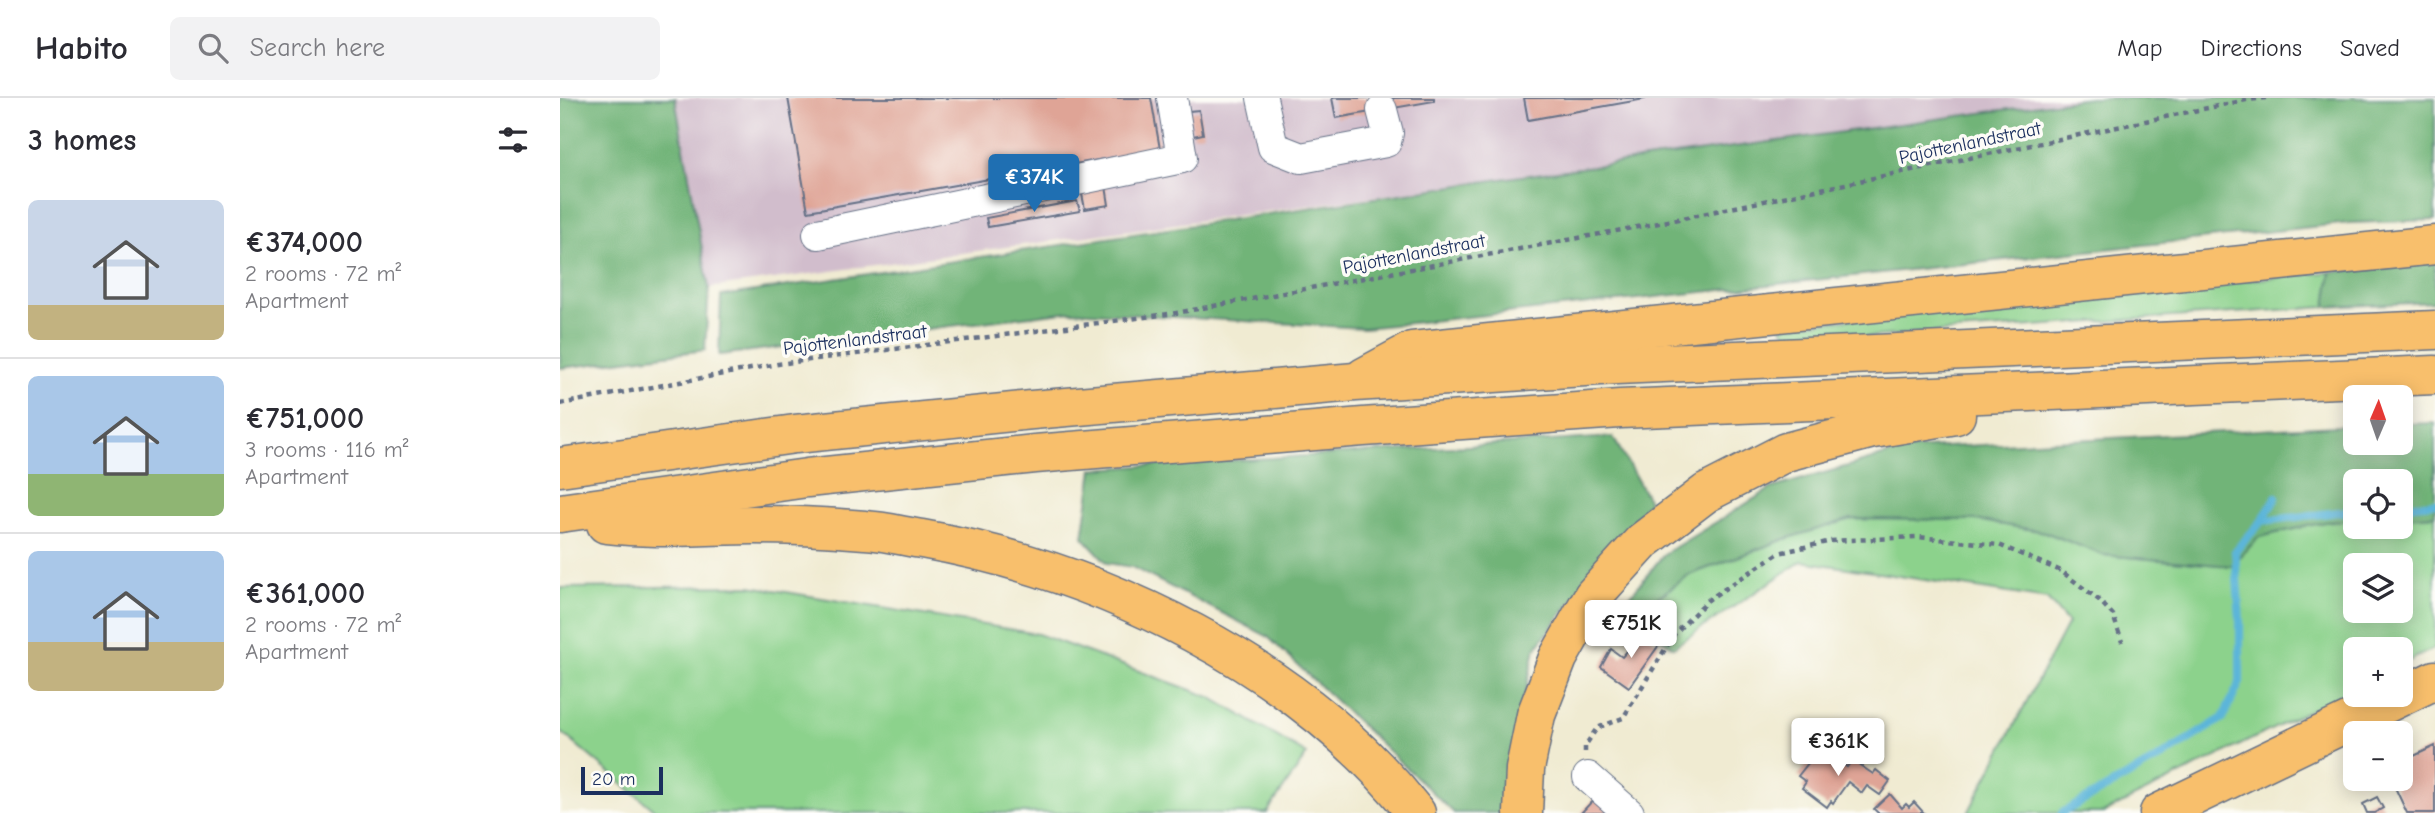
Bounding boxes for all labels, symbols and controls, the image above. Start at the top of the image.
search box [170,17,660,80]
text: Habito [35,29,128,67]
icon: search [194,29,232,67]
text: Search here [250,33,385,63]
text: Map [2117,34,2163,62]
text: Directions [2201,34,2302,62]
text: Saved [2340,34,2400,62]
street label: Pajottenlandstraat [1897,117,2043,169]
icon: filters [494,121,532,159]
text: 3 homes [28,123,136,158]
pin: €374K [985,155,1083,214]
text: €374K [1004,163,1064,190]
text: €374,000 [245,225,363,260]
icon: home [84,228,168,312]
street label: Pajottenlandstraat [1341,229,1488,279]
text: 2 rooms · 72 m² [245,260,401,287]
text: Apartment [245,287,348,314]
street label: Pajottenlandstraat [782,320,929,360]
north arrow [2343,385,2413,455]
map controls [2343,385,2413,791]
text: €751,000 [245,401,364,436]
icon: home [84,404,168,488]
text: 3 rooms · 116 m² [245,436,409,463]
text: Apartment [245,463,348,490]
button: locate [2343,469,2413,539]
button: layers [2343,553,2413,623]
text: €361,000 [245,576,365,611]
icon: home [84,579,168,663]
pin: €751K [1582,601,1680,660]
text: €751K [1601,609,1661,636]
text: 2 rooms · 72 m² [245,611,401,638]
button: + [2343,637,2413,707]
text: Apartment [245,638,348,665]
pin: €361K [1789,718,1887,778]
button: − [2343,721,2413,791]
text: €361K [1807,727,1869,754]
scale bar [581,764,663,796]
text: 20 m [592,768,636,790]

